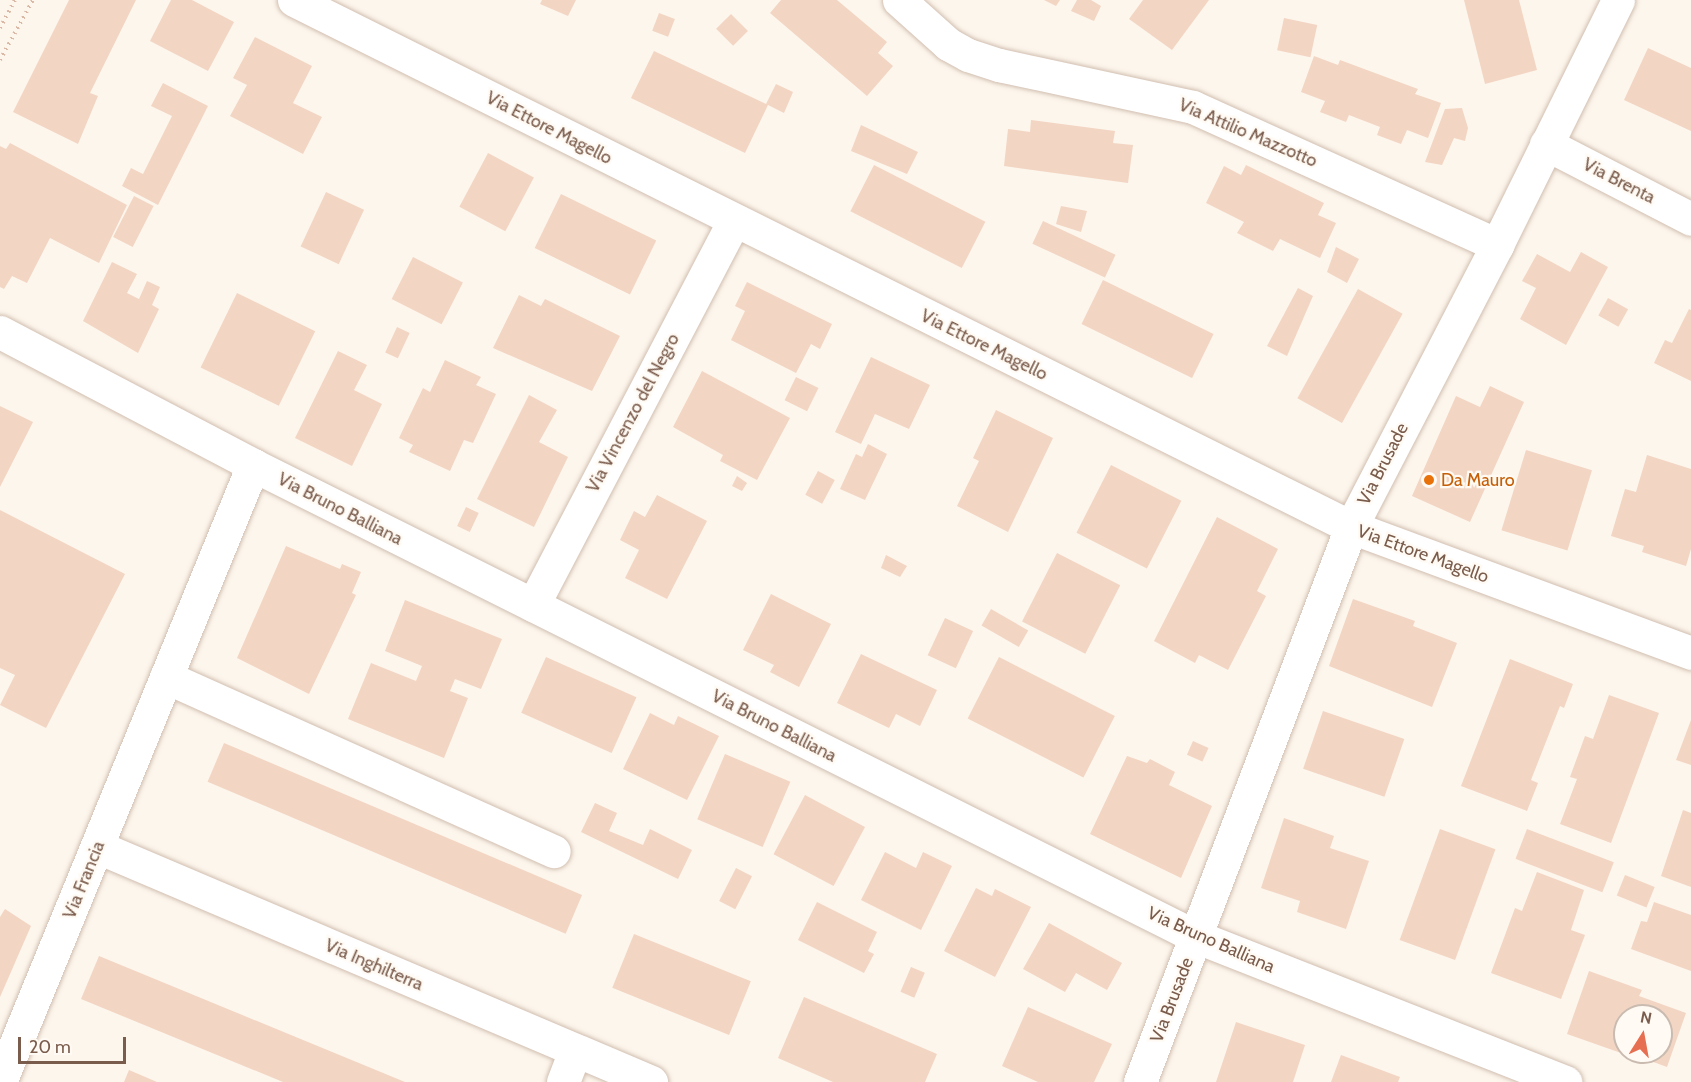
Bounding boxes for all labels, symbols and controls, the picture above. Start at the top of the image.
street label: Via Ettore Magello [482,87,616,169]
street label: Via Attilio Mazzotto [1175,94,1321,172]
street label: Via Brenta [1579,154,1659,208]
street label: Via Ettore Magello [917,305,1051,385]
street label: Via Vincenzo del Negro [582,330,684,496]
street label: Via Brusade [1353,419,1413,509]
street label: Via Bruno Balliana [274,468,406,550]
place label: Da Mauro [1441,469,1515,491]
marker: Da Mauro [1422,473,1436,487]
street label: Via Ettore Magello [1354,520,1492,588]
street label: Via Bruno Balliana [708,685,840,767]
street label: Via Francia [59,838,109,922]
street label: Via Bruno Balliana [1144,902,1278,978]
street label: Via Inghilterra [322,935,426,995]
street label: Via Brusade [1146,954,1198,1046]
north arrow [1613,1004,1673,1064]
text: N [1639,1007,1654,1028]
scale bar [21,1025,129,1063]
text: 20 m [29,1036,71,1058]

